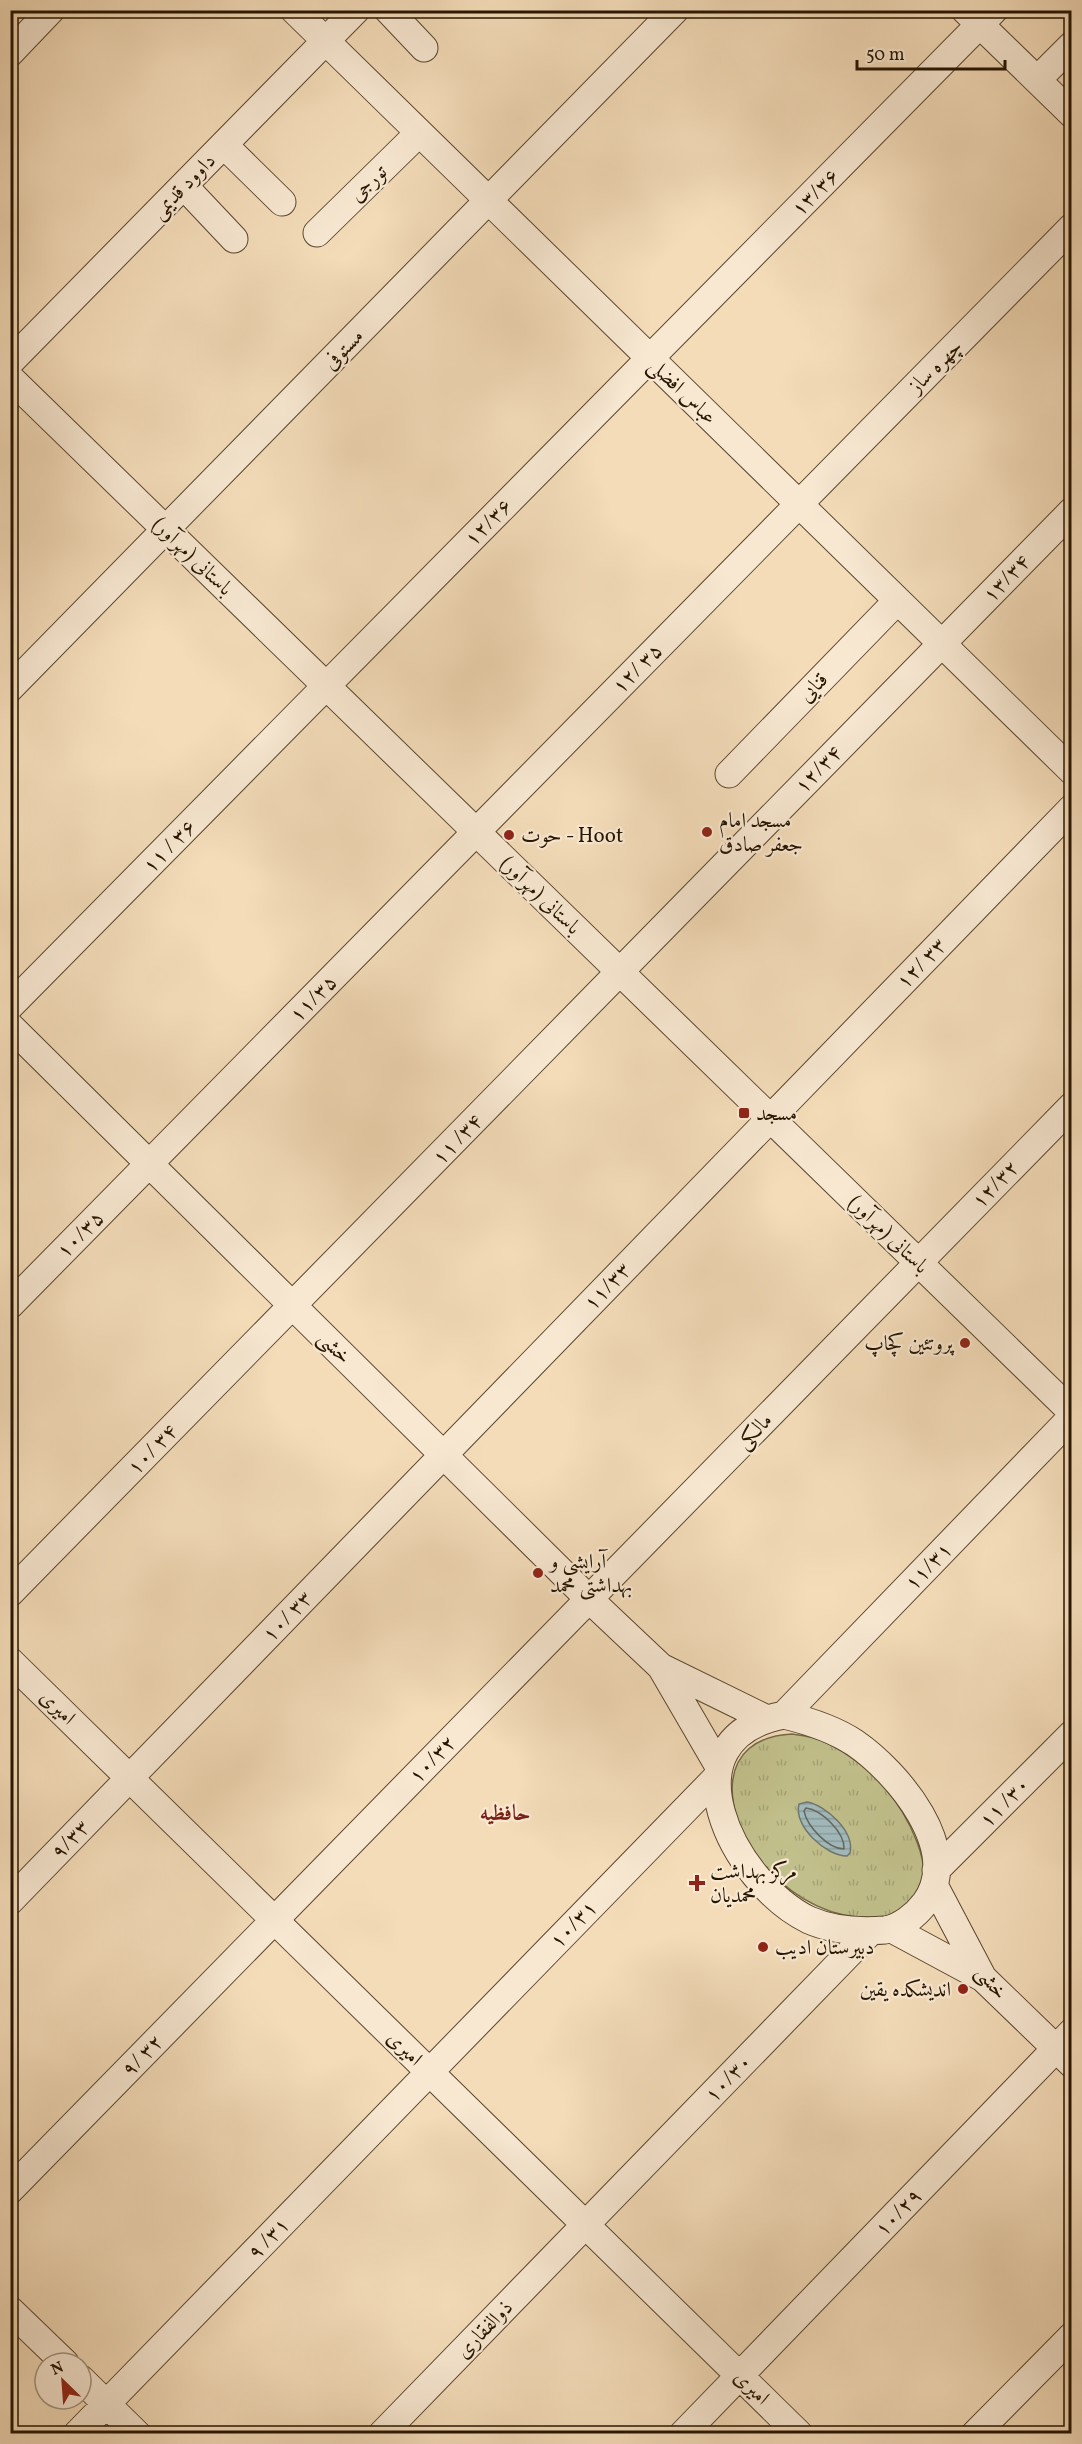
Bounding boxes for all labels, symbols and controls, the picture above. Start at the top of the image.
scale bar [857,33,1006,71]
text: 50 m [866,43,905,68]
street label: داوود قدیمی [145,147,223,227]
street label: تورجی [344,158,395,209]
street label: ۱۳/۳۶ [786,163,846,223]
street label: مستوفی [317,323,371,377]
street label: چهره ساز [901,333,970,402]
street label: عباس افضلی [641,352,723,432]
street label: ۱۲/۳۶ [459,493,519,553]
street label: باستانی (مهرآور) [145,511,239,603]
street label: ۱۳/۳۴ [977,549,1037,610]
street label: ۱۲/ ۳۵ [606,637,670,701]
street label: قنایی [793,667,835,709]
street label: ۱۲/۳۴ [789,740,849,801]
place label: مسجد امام جعفر صادق [719,807,803,860]
street label: ۱۱ / ۳۶ [137,814,203,880]
place label: حوت - Hoot [521,822,623,851]
marker: مسجد امام جعفر صادق [700,825,714,839]
marker: حوت - Hoot [502,828,516,842]
street label: باستانی (مهرآور) [493,850,587,942]
street label: ۱۲/ ۳۳ [890,932,954,996]
street label: ۱۱/۳۵ [284,969,344,1029]
place label: مسجد [756,1100,797,1129]
marker: مسجد [737,1106,751,1120]
street label: ۱۱ /۳۴ [426,1108,490,1172]
street label: ۱۲/۳۲ [966,1155,1026,1216]
street label: باستانی (مهرآور) [841,1189,935,1281]
street label: ۱۰/۳۵ [51,1205,111,1265]
street label: ۱۱/۳۳ [578,1257,638,1318]
street label: خشی [311,1325,357,1371]
place label: پروتئین کچاپ [864,1330,955,1359]
marker: پروتئین کچاپ [958,1336,972,1350]
street label: مالکی [731,1407,780,1457]
street label: ۱۰/ ۳۴ [121,1418,185,1482]
street label: ۱۱/۳۱ [899,1537,959,1598]
place label: آرایشی و بهداشتی محمد [548,1548,632,1601]
marker: آرایشی و بهداشتی محمد [531,1566,545,1580]
street label: ۱۰/ ۳۳ [256,1585,320,1649]
street label: امیری [32,1684,82,1733]
street label: ۱۰/۳۲ [403,1730,463,1791]
street label: ۱۱ /۳۰ [973,1771,1037,1835]
district label: حافظیه [480,1799,530,1830]
street label: ۹/۳۳ [45,1814,97,1866]
place label: مرکز بهداشت محمدیان [710,1858,797,1911]
marker: مرکز بهداشت محمدیان [688,1874,706,1892]
street label: ۱۰/۳۱ [544,1895,604,1956]
place label: دبیرستان ادیب [775,1934,874,1963]
marker: دبیرستان ادیب [756,1940,770,1954]
street label: خشی [968,1959,1014,2006]
place label: اندیشکده یقین [860,1976,951,2005]
marker: اندیشکده یقین [956,1982,970,1996]
street label: امیری [379,2025,429,2074]
street label: ۹/ ۳۲ [116,2028,170,2084]
street label: ۱۰/۳۰ [699,2049,759,2110]
street label: ۱۰/۲۹ [869,2183,929,2244]
street label: ۹ /۳۱ [242,2211,296,2267]
street label: ذوالفقاری [450,2294,520,2366]
north arrow [33,2351,93,2411]
text: N [48,2357,68,2382]
street label: امیری [726,2364,776,2413]

